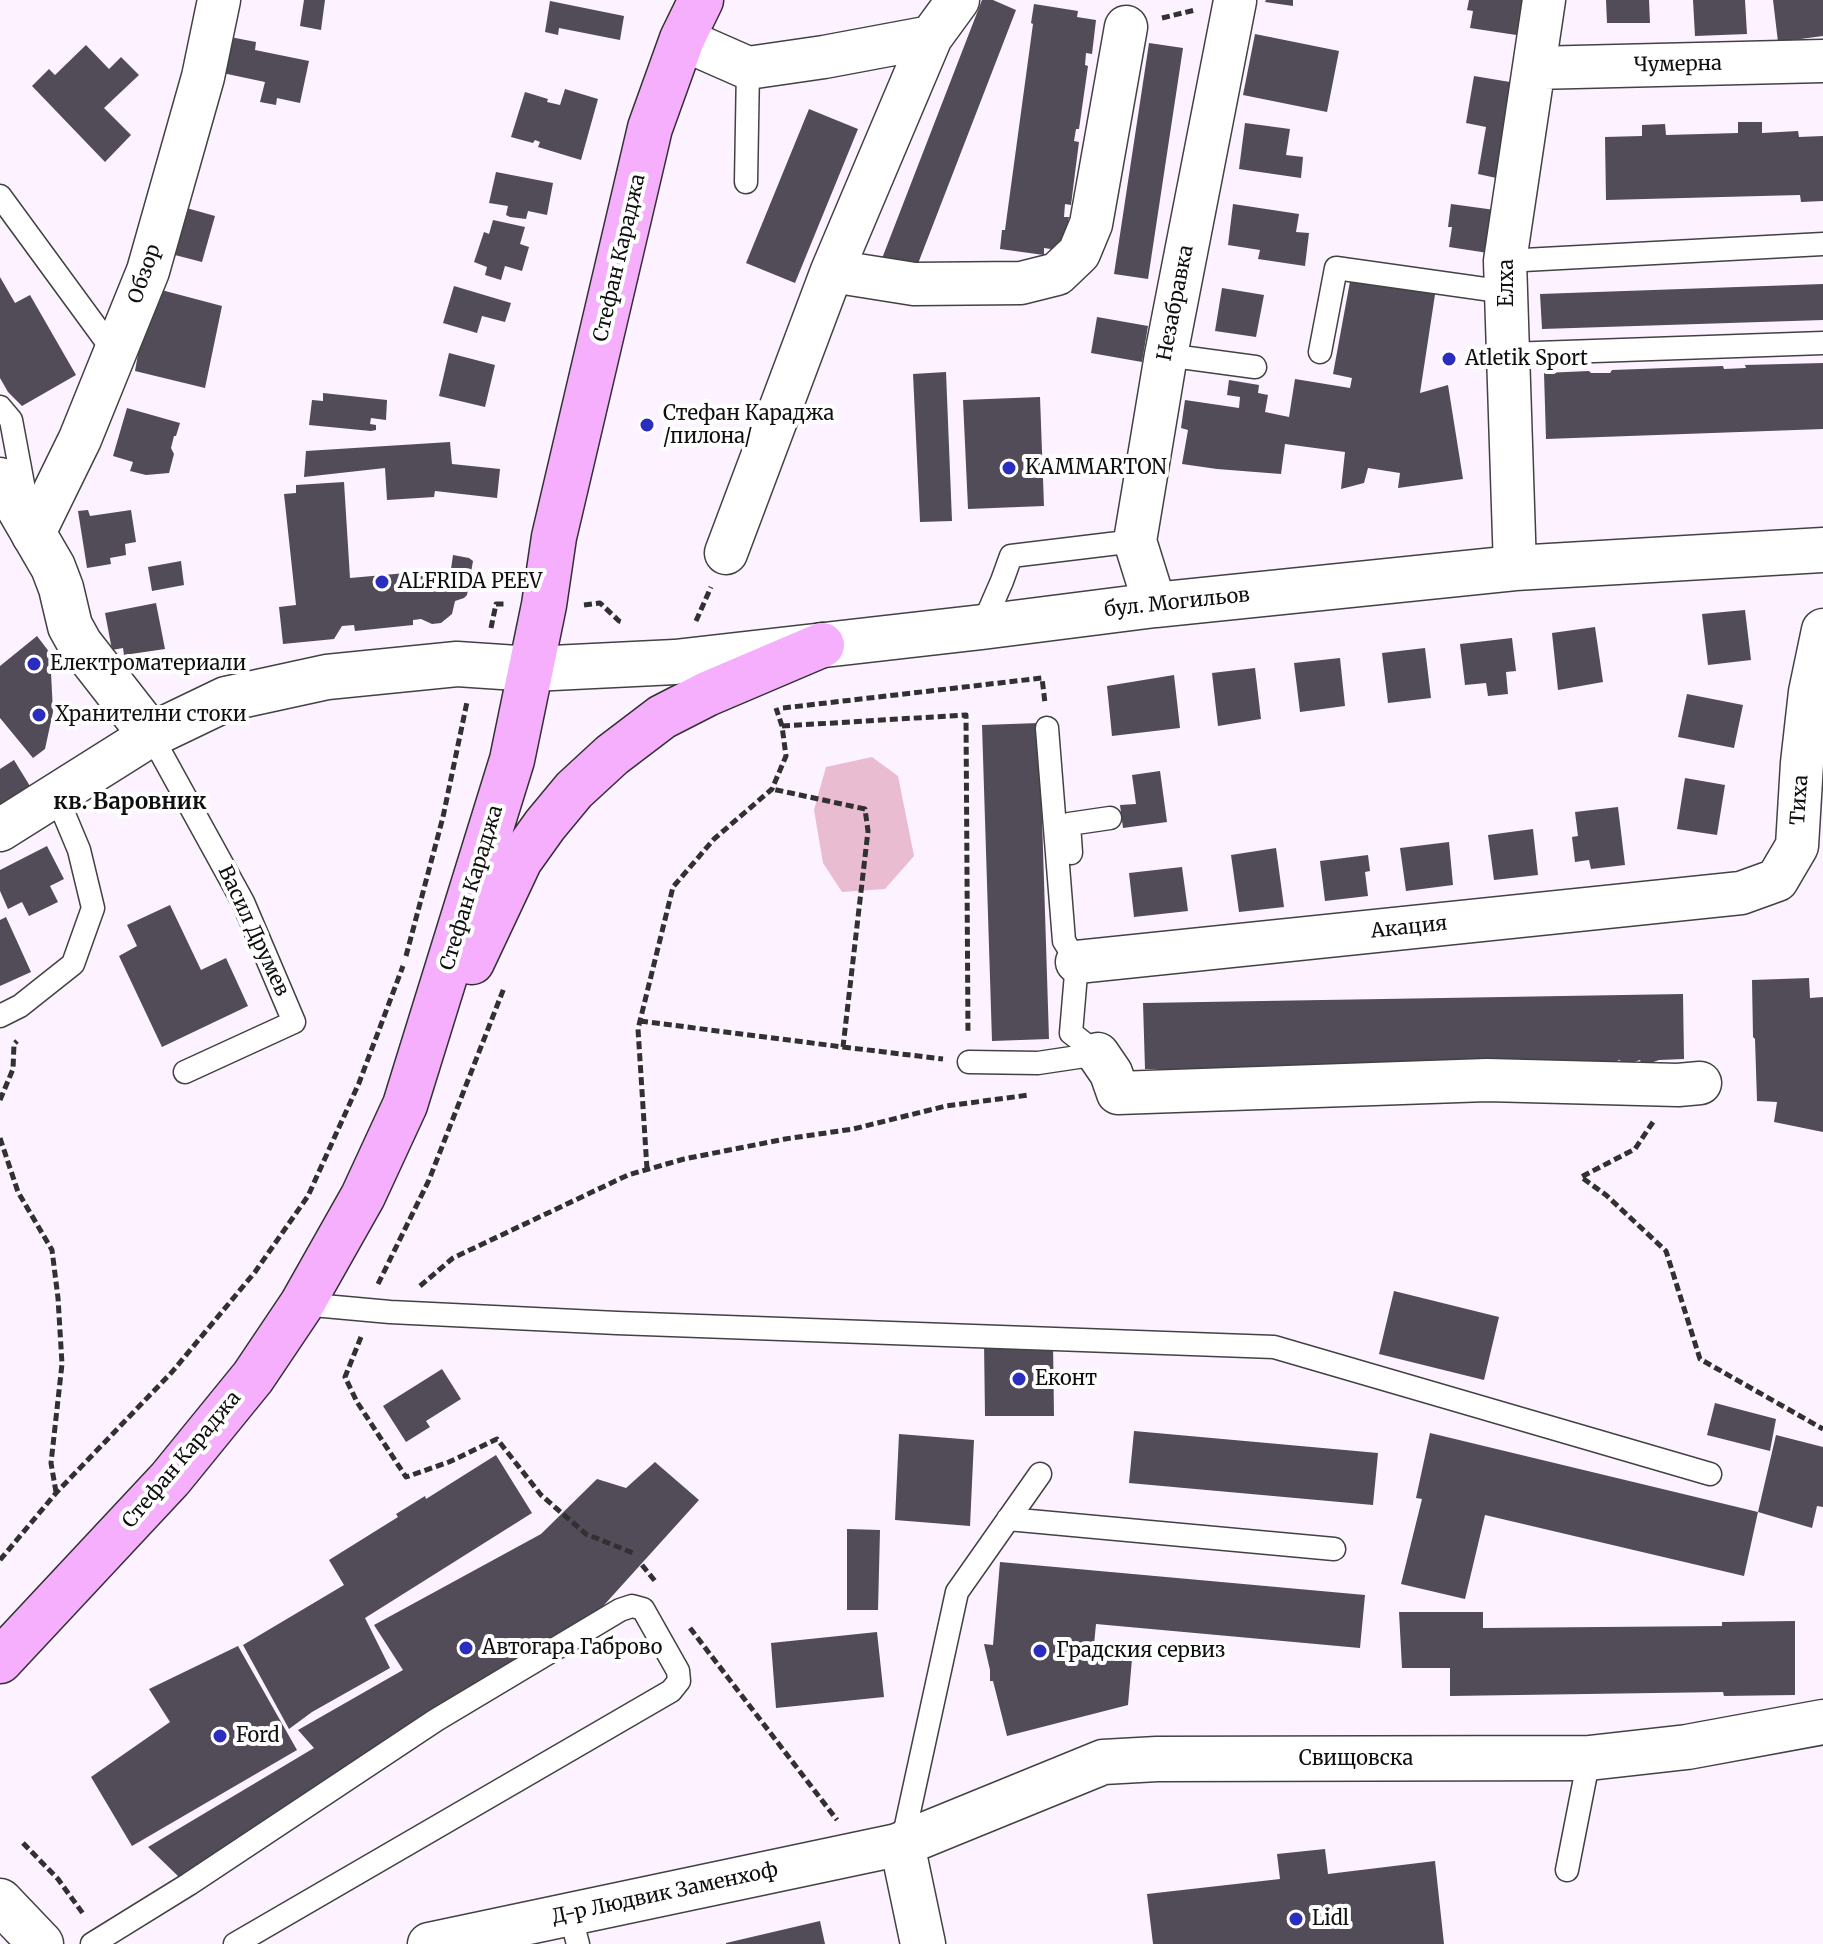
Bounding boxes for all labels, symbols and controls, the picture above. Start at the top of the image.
street label: Чумерна [1634,52,1722,78]
street label: Стефан Караджа [589,172,651,344]
street label: Обзор [124,241,166,307]
street label: Незабравка [1153,243,1199,363]
street label: Елха [1495,259,1519,307]
place label: Atletik Sport [1465,347,1588,371]
marker: Atletik Sport [1440,350,1458,368]
place label: Стефан Караджа /пилона/ [663,402,834,449]
marker: Стефан Караджа /пилона/ [638,416,656,434]
place label: KAMMARTON [1025,456,1167,480]
marker: KAMMARTON [1000,459,1018,477]
place label: ALFRIDA PEEV [398,570,542,594]
marker: ALFRIDA PEEV [373,573,391,591]
street label: бул. Могильов [1103,583,1251,623]
place label: Електроматериали [50,652,246,676]
marker: Електроматериали [25,655,43,673]
place label: Хранителни стоки [55,703,247,727]
marker: Хранителни стоки [30,706,48,724]
street label: Тиха [1786,774,1814,826]
district label: кв. Варовник [53,790,207,816]
street label: Стефан Караджа [435,803,509,973]
street label: Васил Друмев [212,862,294,1000]
street label: Акация [1370,912,1448,944]
place label: Еконт [1035,1367,1097,1391]
marker: Еконт [1010,1370,1028,1388]
street label: Стефан Караджа [118,1387,246,1533]
place label: Автогара Габрово [482,1636,662,1660]
marker: Автогара Габрово [457,1639,475,1657]
place label: Градския сервиз [1056,1639,1225,1663]
marker: Градския сервиз [1031,1642,1049,1660]
place label: Ford [236,1724,279,1748]
marker: Ford [211,1727,229,1745]
street label: Свищовска [1299,1747,1413,1771]
street label: Д-р Людвик Заменхоф [550,1858,780,1930]
place label: Lidl [1312,1907,1349,1931]
marker: Lidl [1287,1910,1305,1928]

